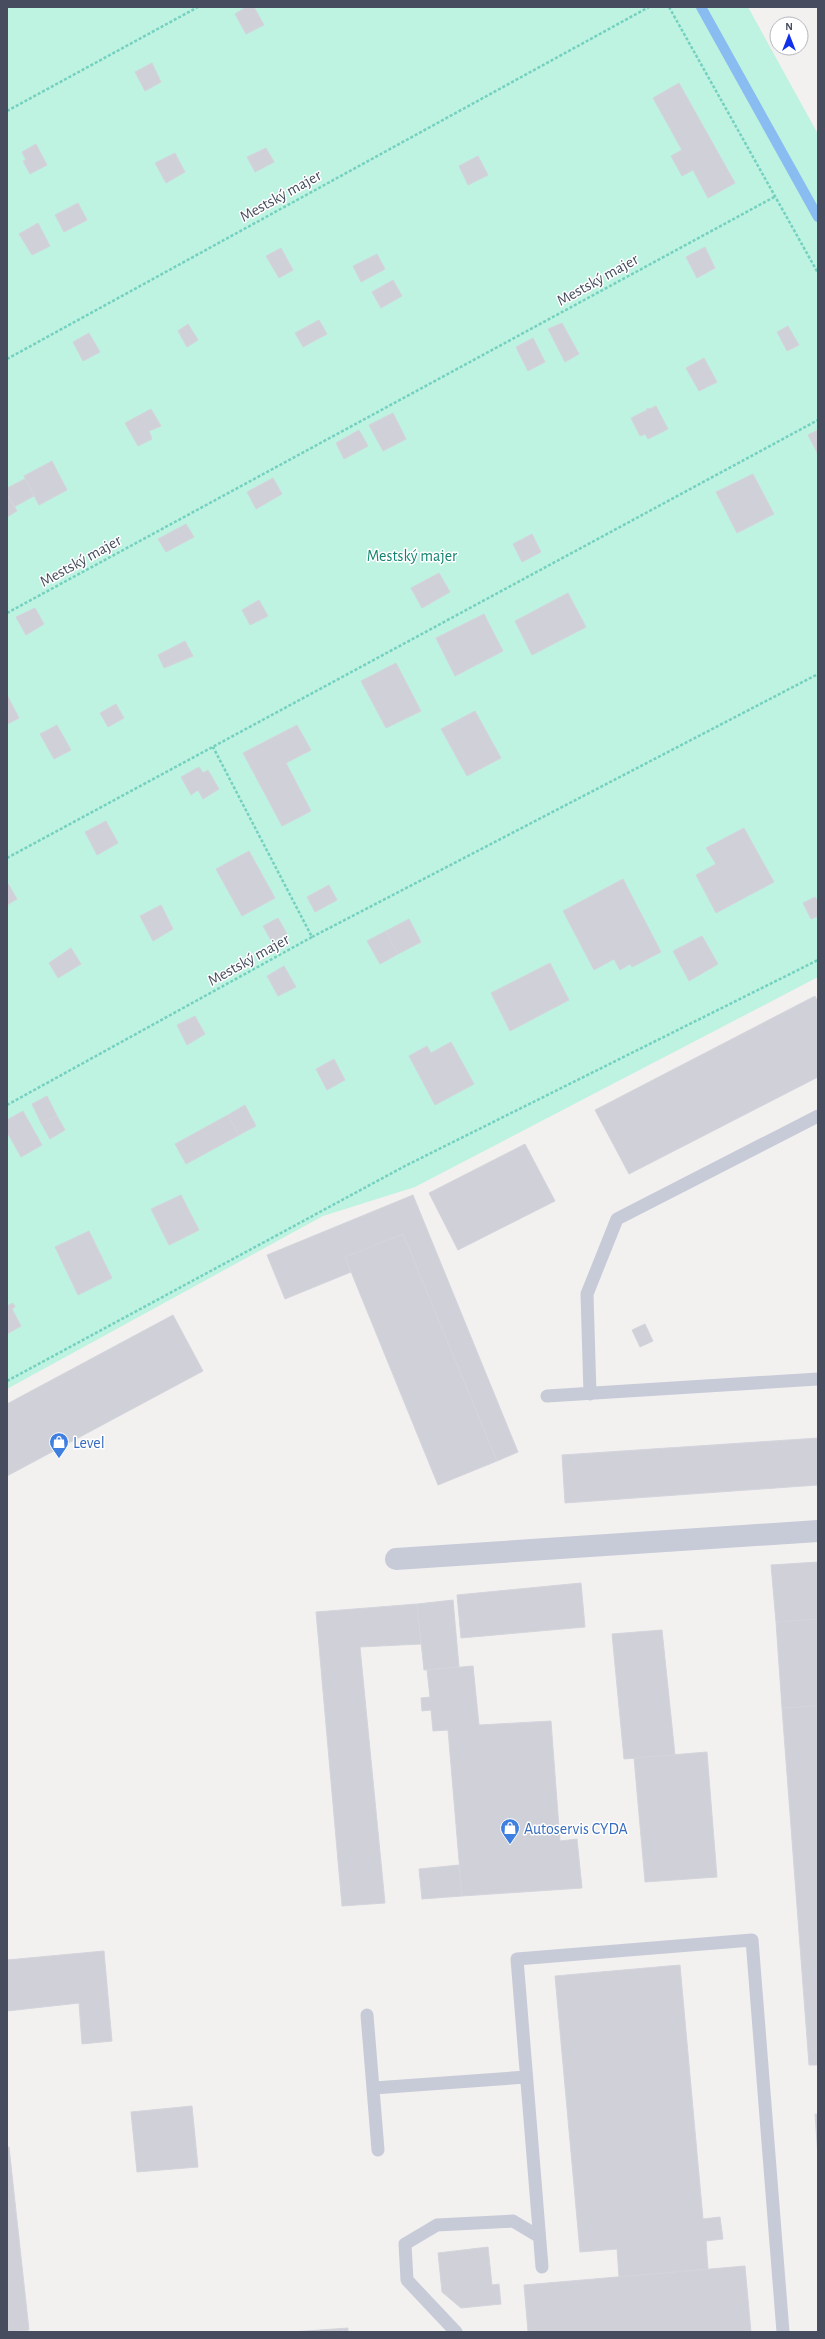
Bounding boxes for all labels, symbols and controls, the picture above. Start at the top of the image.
north arrow [769,16,809,56]
text: N [785,21,793,32]
street label: Mestský majer [237,167,325,226]
street label: Mestský majer [554,251,642,310]
street label: Mestský majer [37,532,125,591]
park label: Mestský majer [367,548,458,565]
street label: Mestský majer [205,931,293,990]
shop icon: Level [48,1431,70,1459]
place label: Level [73,1435,105,1451]
shop icon: Autoservis CYDA [499,1817,521,1845]
place label: Autoservis CYDA [524,1821,628,1837]

